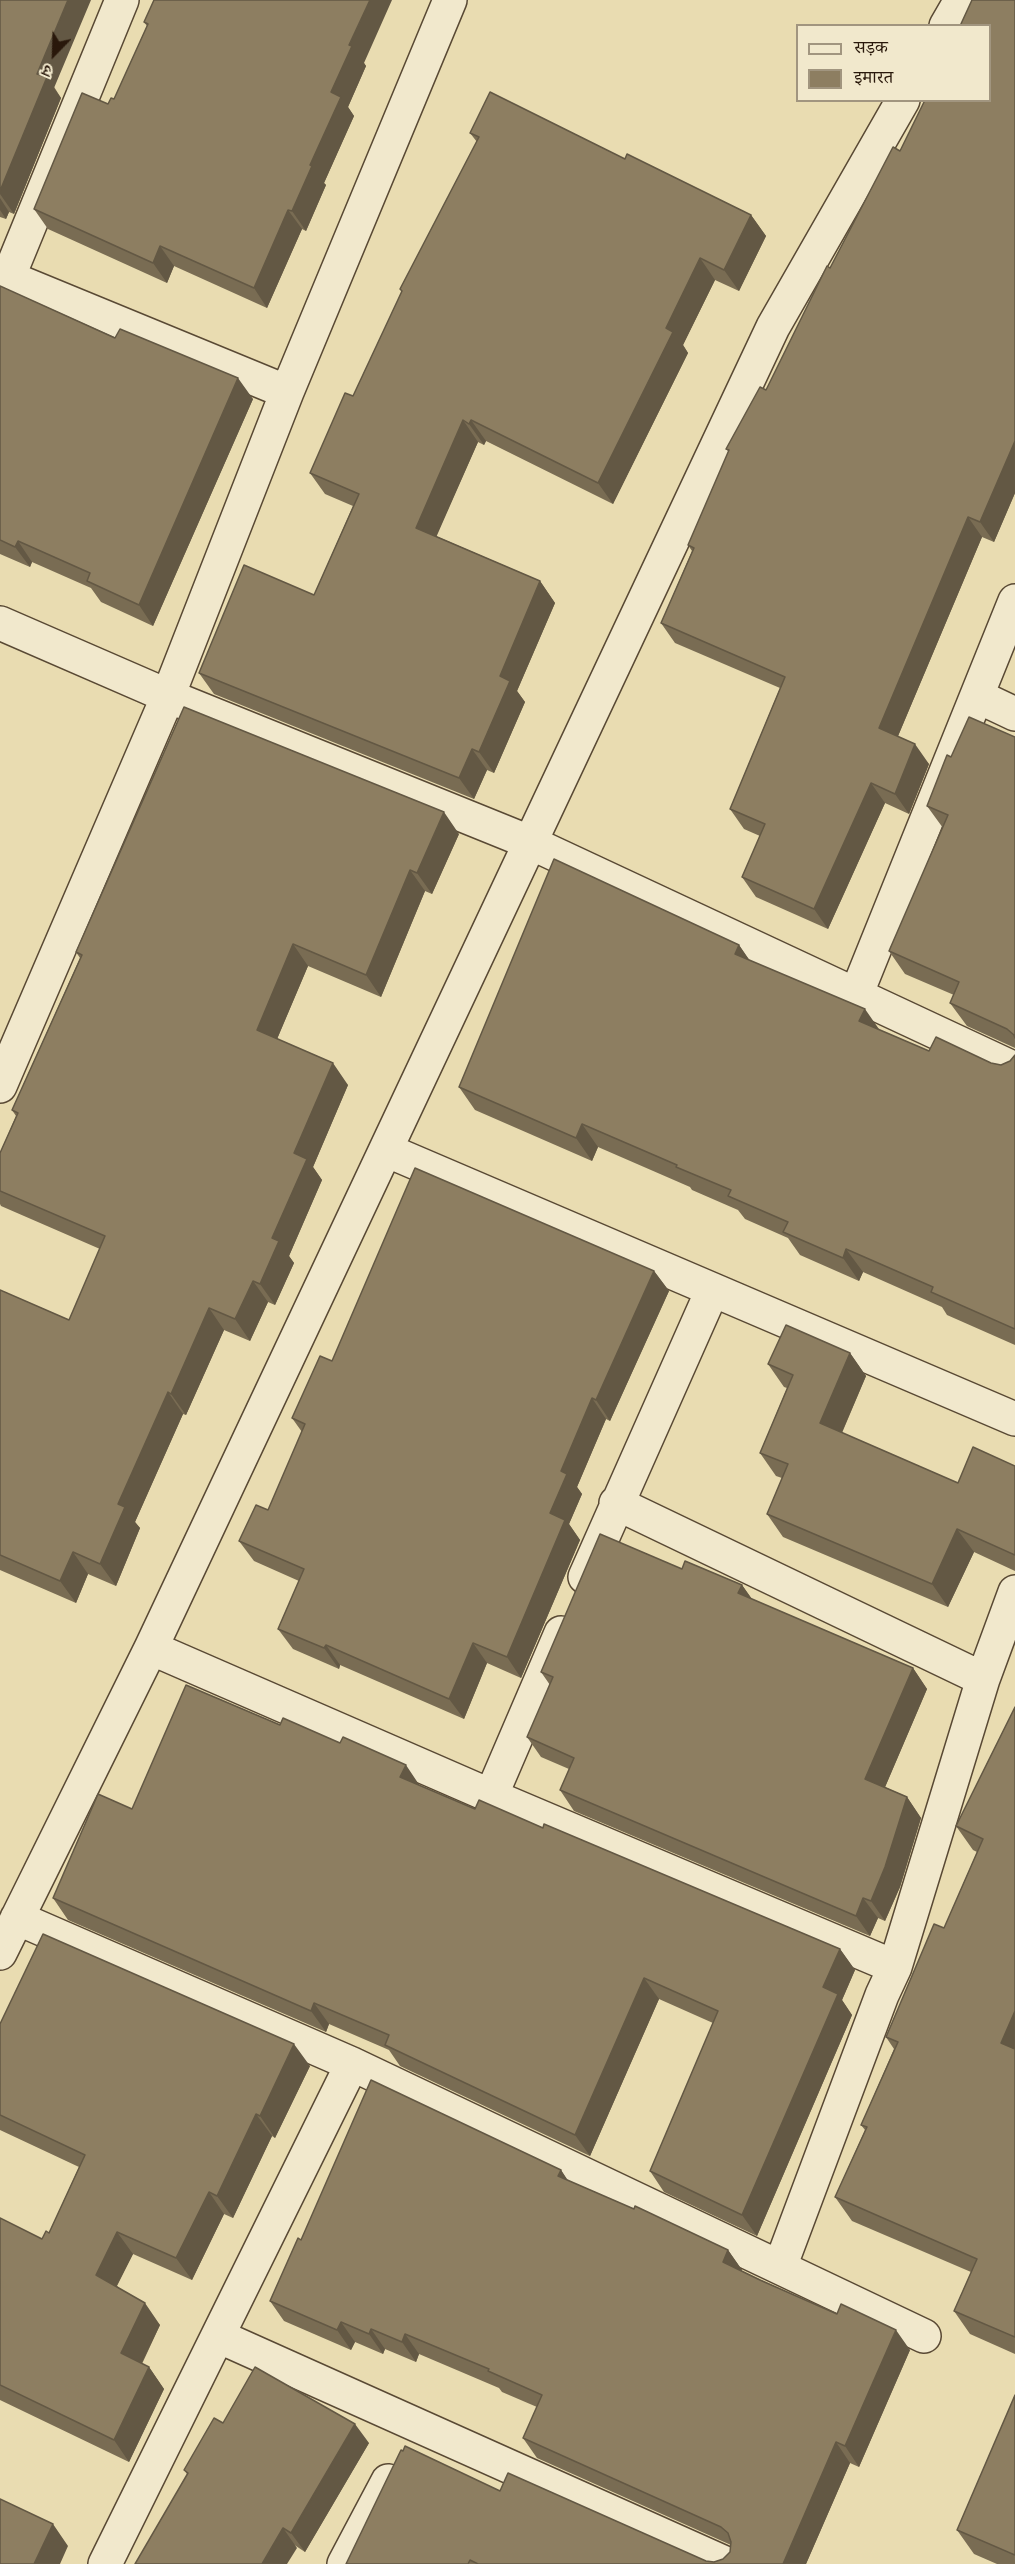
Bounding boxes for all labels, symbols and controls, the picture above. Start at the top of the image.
north arrow [24,24,84,84]
legend [796,24,991,102]
text: सड़क [854,35,888,60]
text: उ [39,59,55,82]
text: इमारत [854,65,893,90]

